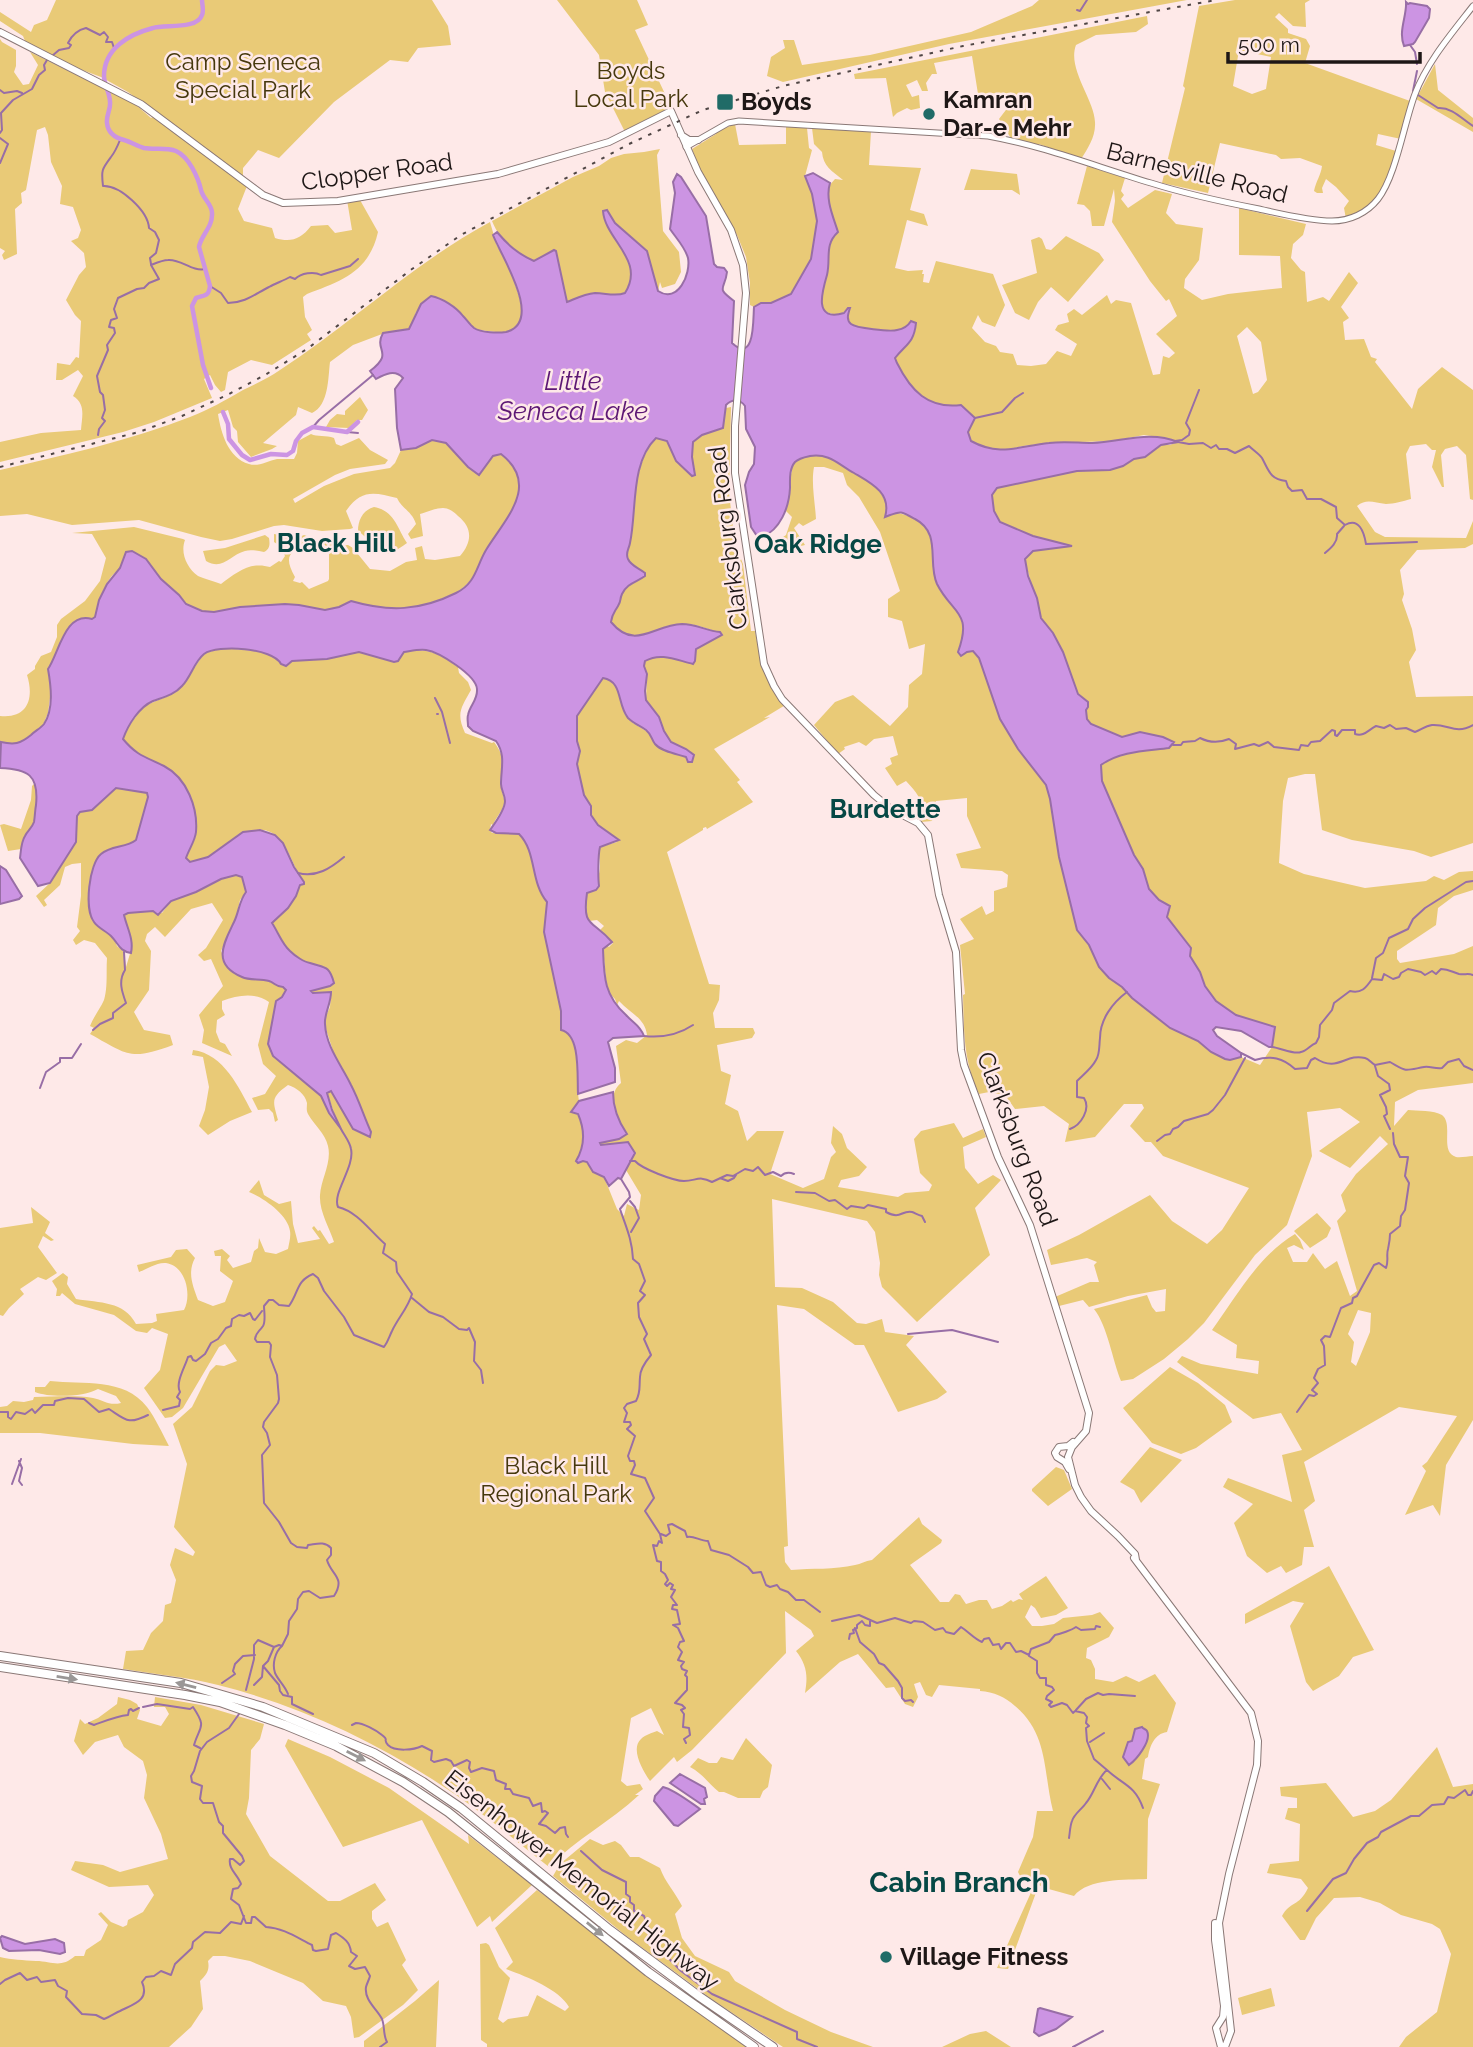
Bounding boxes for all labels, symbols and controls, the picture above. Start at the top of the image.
scale bar [1228,21,1420,65]
text: 500 m [1238,32,1300,57]
park label: Camp Seneca Special Park [165,47,321,104]
park label: Boyds Local Park [573,56,689,113]
place label: Kamran Dar-e Mehr [943,85,1072,142]
place label: Boyds [741,87,812,116]
marker: Boyds [715,92,735,112]
marker: Kamran Dar-e Mehr [921,106,937,122]
street label: Barnesville Road [1103,136,1291,209]
street label: Clopper Road [299,147,454,196]
water label: Little Seneca Lake [497,366,648,426]
street label: Clarksburg Road [702,445,753,631]
district label: Black Hill [277,528,396,558]
district label: Oak Ridge [754,529,882,559]
district label: Burdette [829,794,941,824]
street label: Clarksburg Road [971,1048,1064,1230]
park label: Black Hill Regional Park [480,1451,632,1508]
one-way arrow [56,1673,78,1684]
one-way arrow [175,1679,197,1690]
one-way arrow [346,1751,366,1762]
street label: Eisenhower Memorial Highway [439,1763,726,1996]
district label: Cabin Branch [869,1866,1049,1899]
one-way arrow [585,1922,603,1937]
place label: Village Fitness [900,1942,1069,1971]
marker: Village Fitness [878,1949,894,1965]

